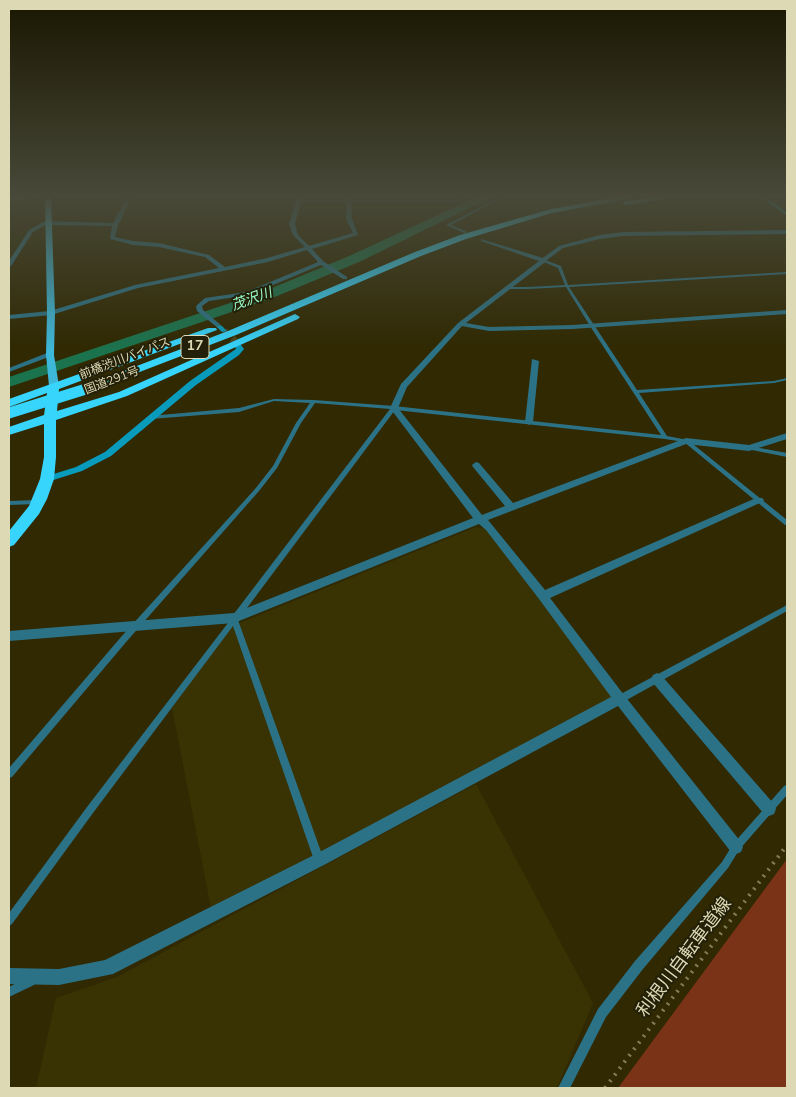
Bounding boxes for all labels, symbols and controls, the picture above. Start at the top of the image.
water label: 茂沢川 [229,285,275,315]
street label: 前橋渋川バイパス [78,335,172,383]
road number: 17 [181,336,209,358]
street label: 国道291号 [83,364,141,398]
street label: 利根川自転車道線 [633,894,737,1022]

